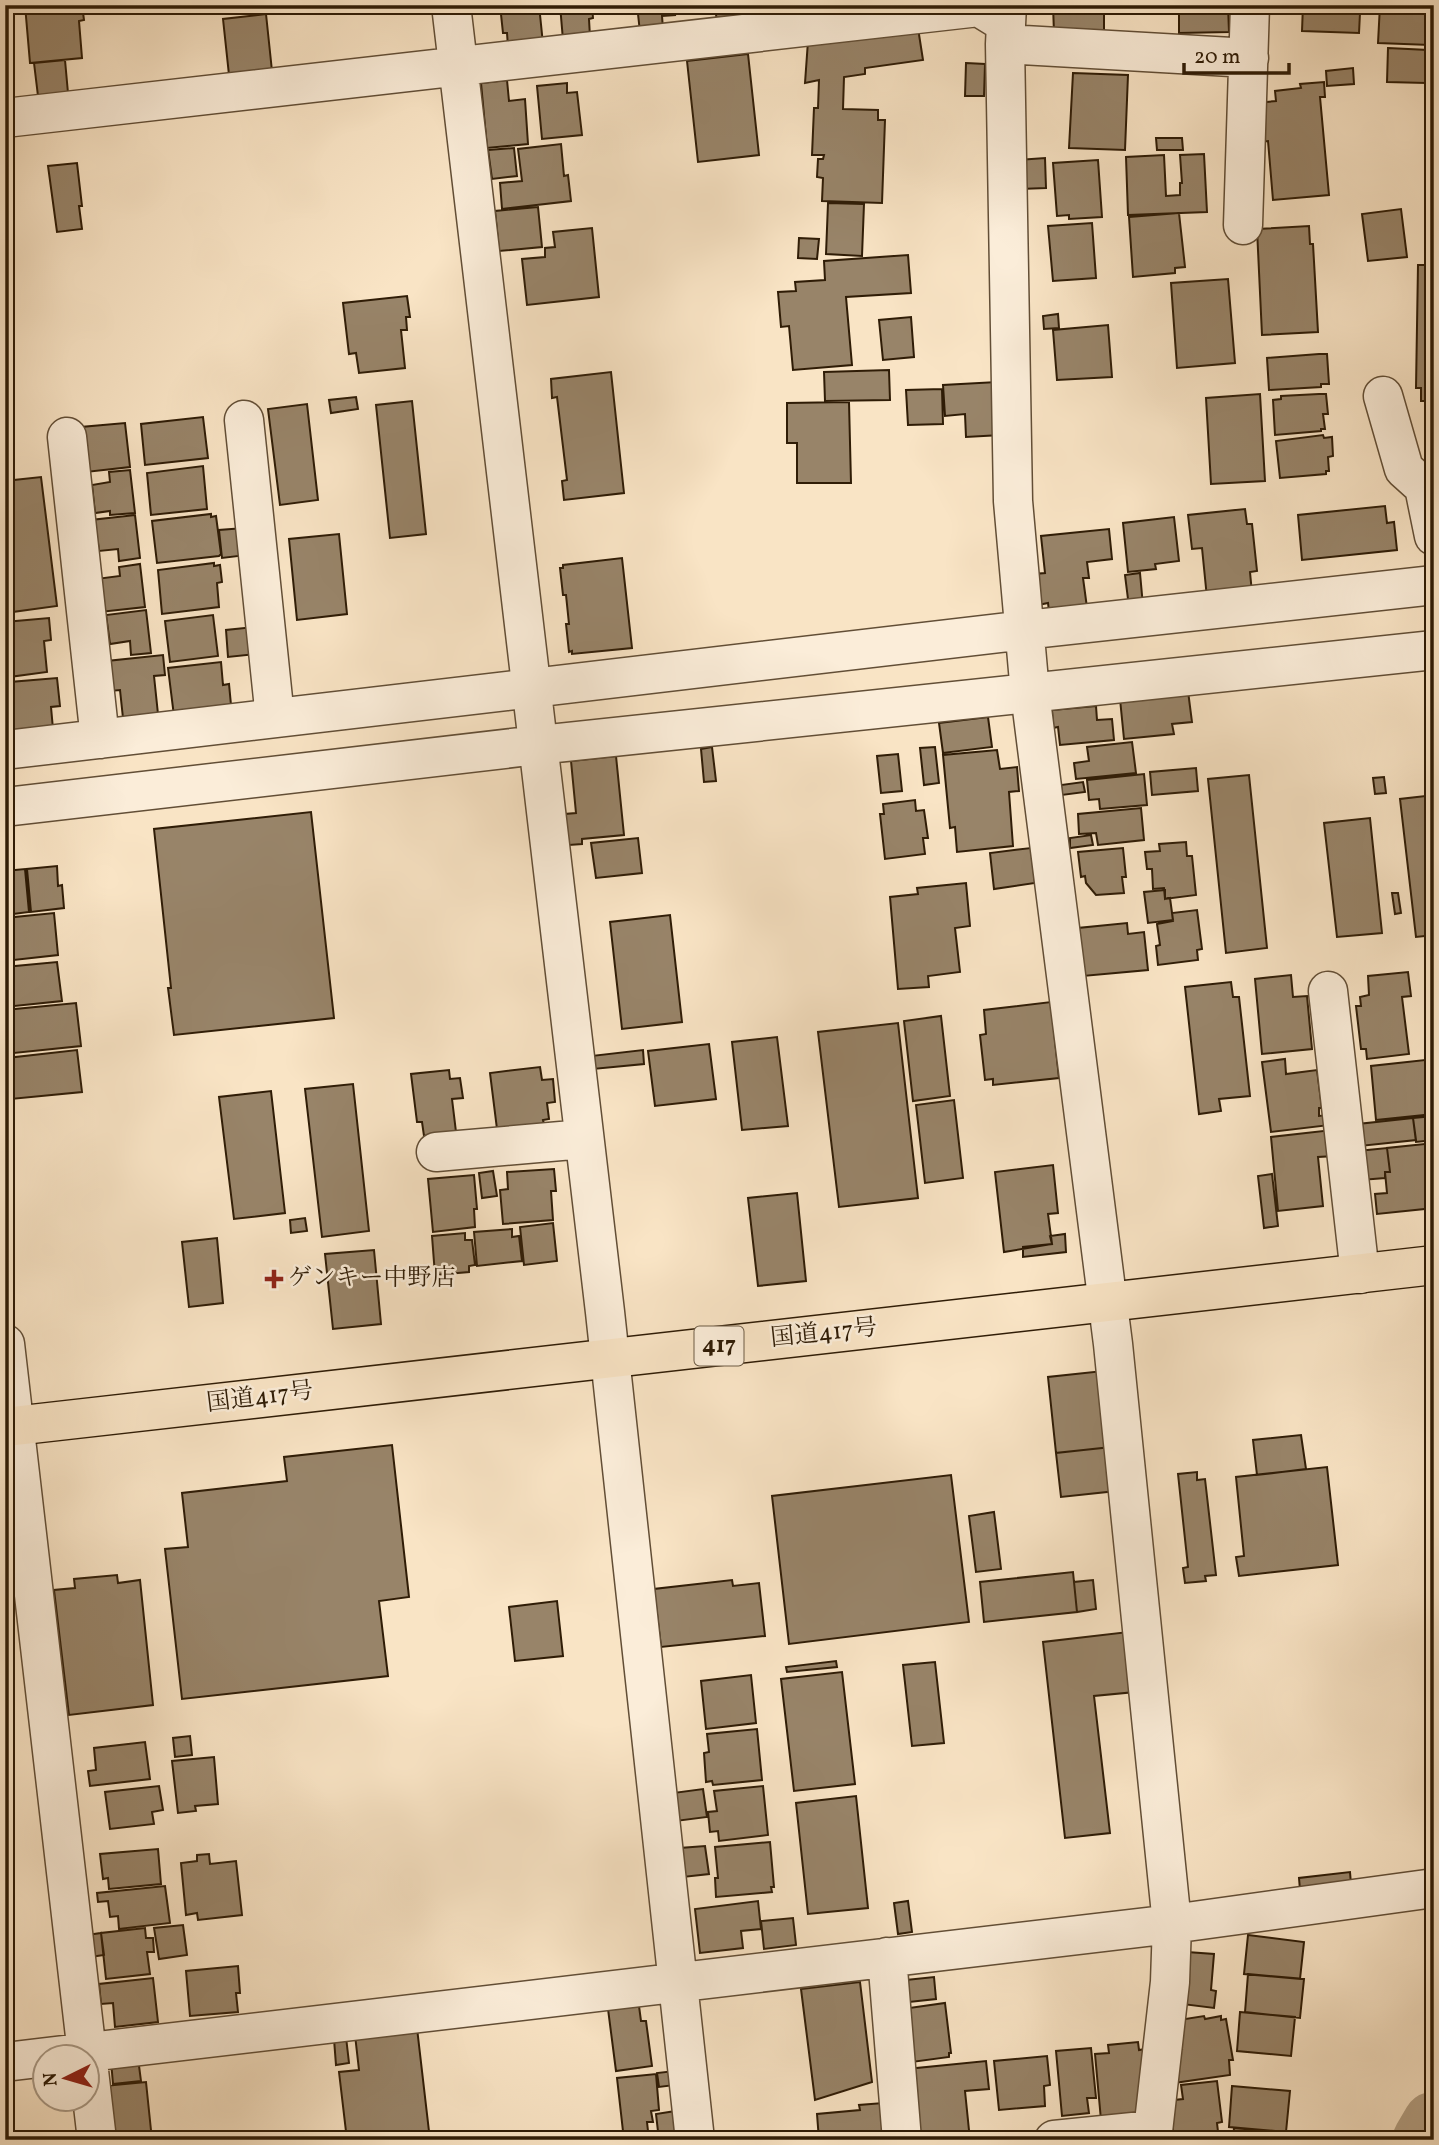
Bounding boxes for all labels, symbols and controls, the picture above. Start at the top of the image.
scale bar [1184,32,1288,76]
text: 20 m [1194,43,1240,72]
place label: ゲンキー中野店 [288,1262,456,1296]
marker: ゲンキー中野店 [266,1271,282,1287]
street label: 国道417号 [769,1311,879,1357]
road number: 417 [694,1326,744,1366]
street label: 国道417号 [205,1375,315,1421]
north arrow [32,2044,102,2114]
text: N [37,2071,65,2087]

